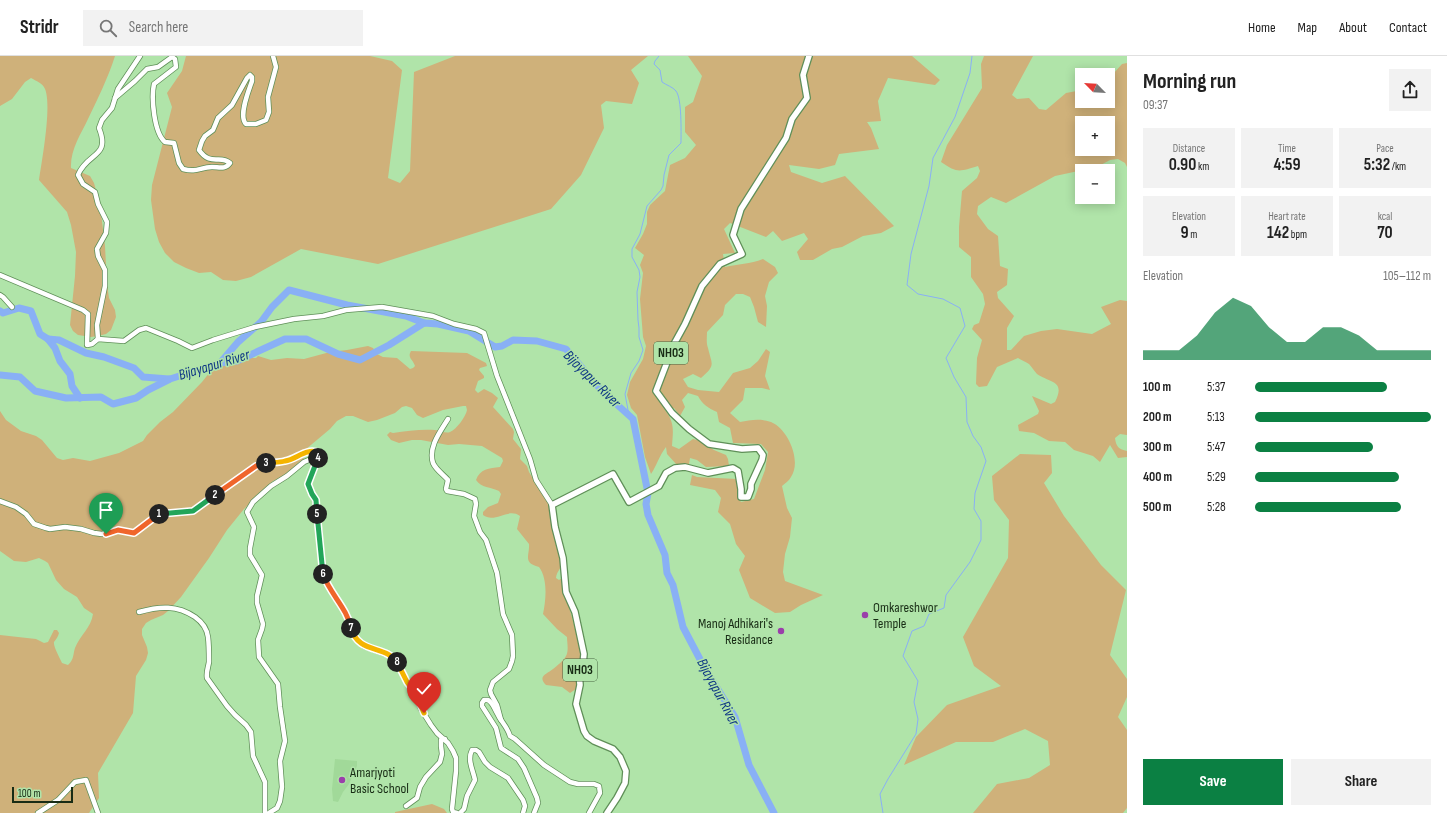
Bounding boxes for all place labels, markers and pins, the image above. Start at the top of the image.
pin: 4 [308,448,328,468]
pin: 3 [256,453,276,473]
pin: 2 [205,485,225,505]
pin [89,493,123,534]
pin: 1 [149,504,169,524]
pin: 5 [307,504,327,524]
pin: 6 [313,564,333,584]
place label: Omkareshwor Temple [873,599,938,632]
marker: Omkareshwor Temple [860,610,870,620]
place label: Manoj Adhikari's Residance [698,615,773,648]
pin: 7 [341,618,361,638]
marker: Manoj Adhikari's Residance [776,626,786,636]
pin: 8 [387,652,407,672]
pin [407,672,441,713]
place label: Amarjyoti Basic School [349,764,409,797]
marker: Amarjyoti Basic School [337,775,347,785]

